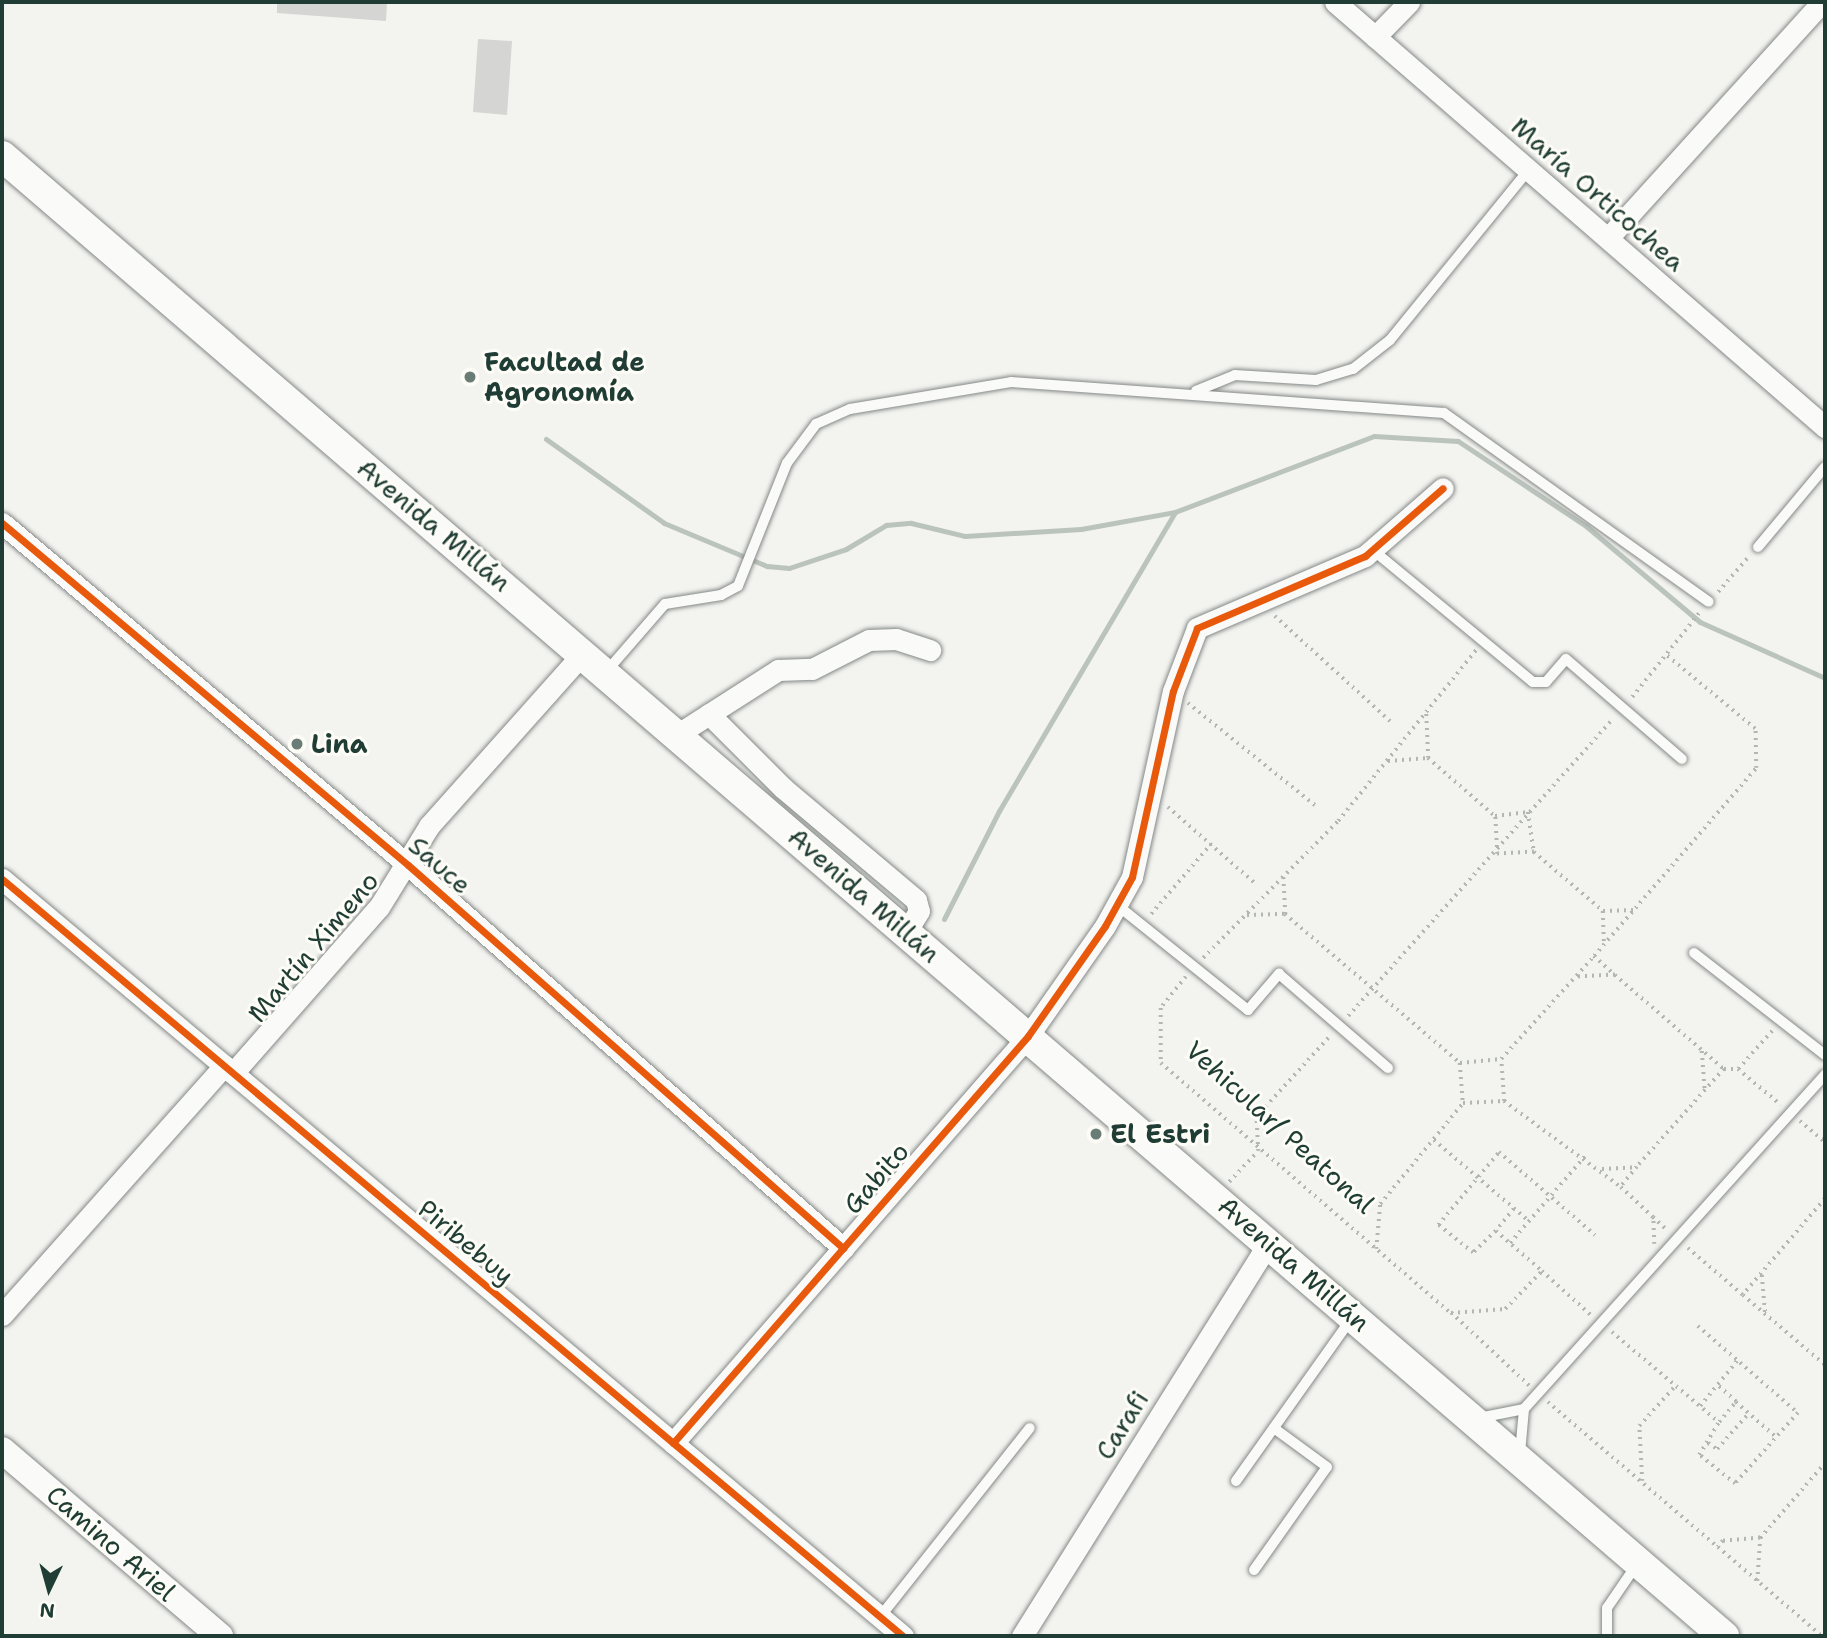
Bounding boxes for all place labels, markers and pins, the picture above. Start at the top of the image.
place label: Facultad de Agronomía [484,346,645,408]
marker: Facultad de Agronomía [462,369,478,385]
place label: Lina [311,728,368,760]
marker: Lina [289,736,305,752]
place label: El Estri [1110,1118,1210,1150]
marker: El Estri [1088,1126,1104,1142]

